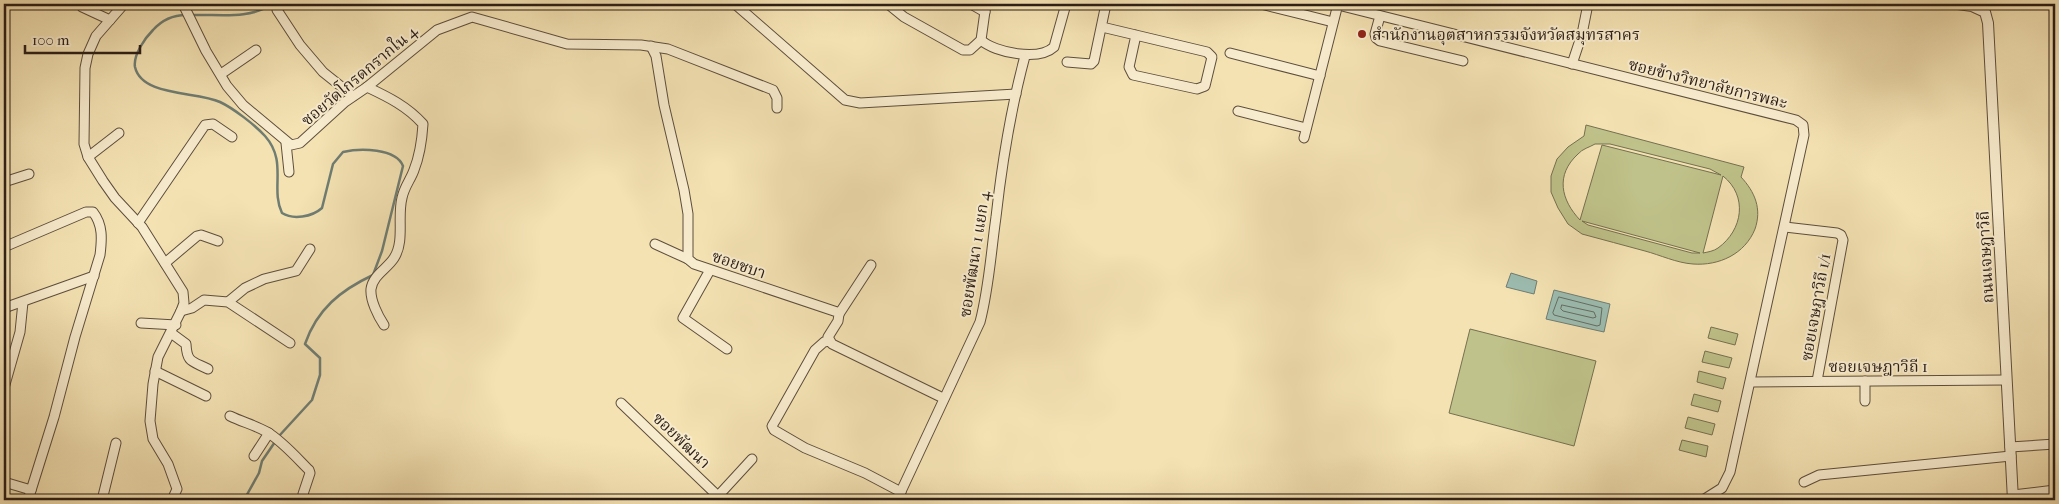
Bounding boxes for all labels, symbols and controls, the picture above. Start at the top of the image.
street label: ซอยวัดโกรดกรากใน 4 [297,20,422,129]
scale bar [25,22,140,54]
place label: สำนักงานอุตสาหกรรมจังหวัดสมุทรสาคร [1372,25,1640,46]
marker: สำนักงานอุตสาหกรรมจังหวัดสมุทรสาคร [1356,28,1368,40]
text: 100 m [32,31,70,49]
street label: ซอยข้างวิทยาลัยการพละ [1626,55,1789,112]
street label: ซอยพัฒนา 1 แยก 4 [955,189,994,319]
street label: ถนนเจษฎาวิถี [1974,210,1997,304]
street label: ซอยชบา [709,246,768,283]
street label: ซอยเจษฎาวิถี 1/1 [1797,252,1834,363]
street label: ซอยเจษฎาวิถี 1 [1828,357,1928,376]
street label: ซอยพัฒนา [649,408,714,472]

